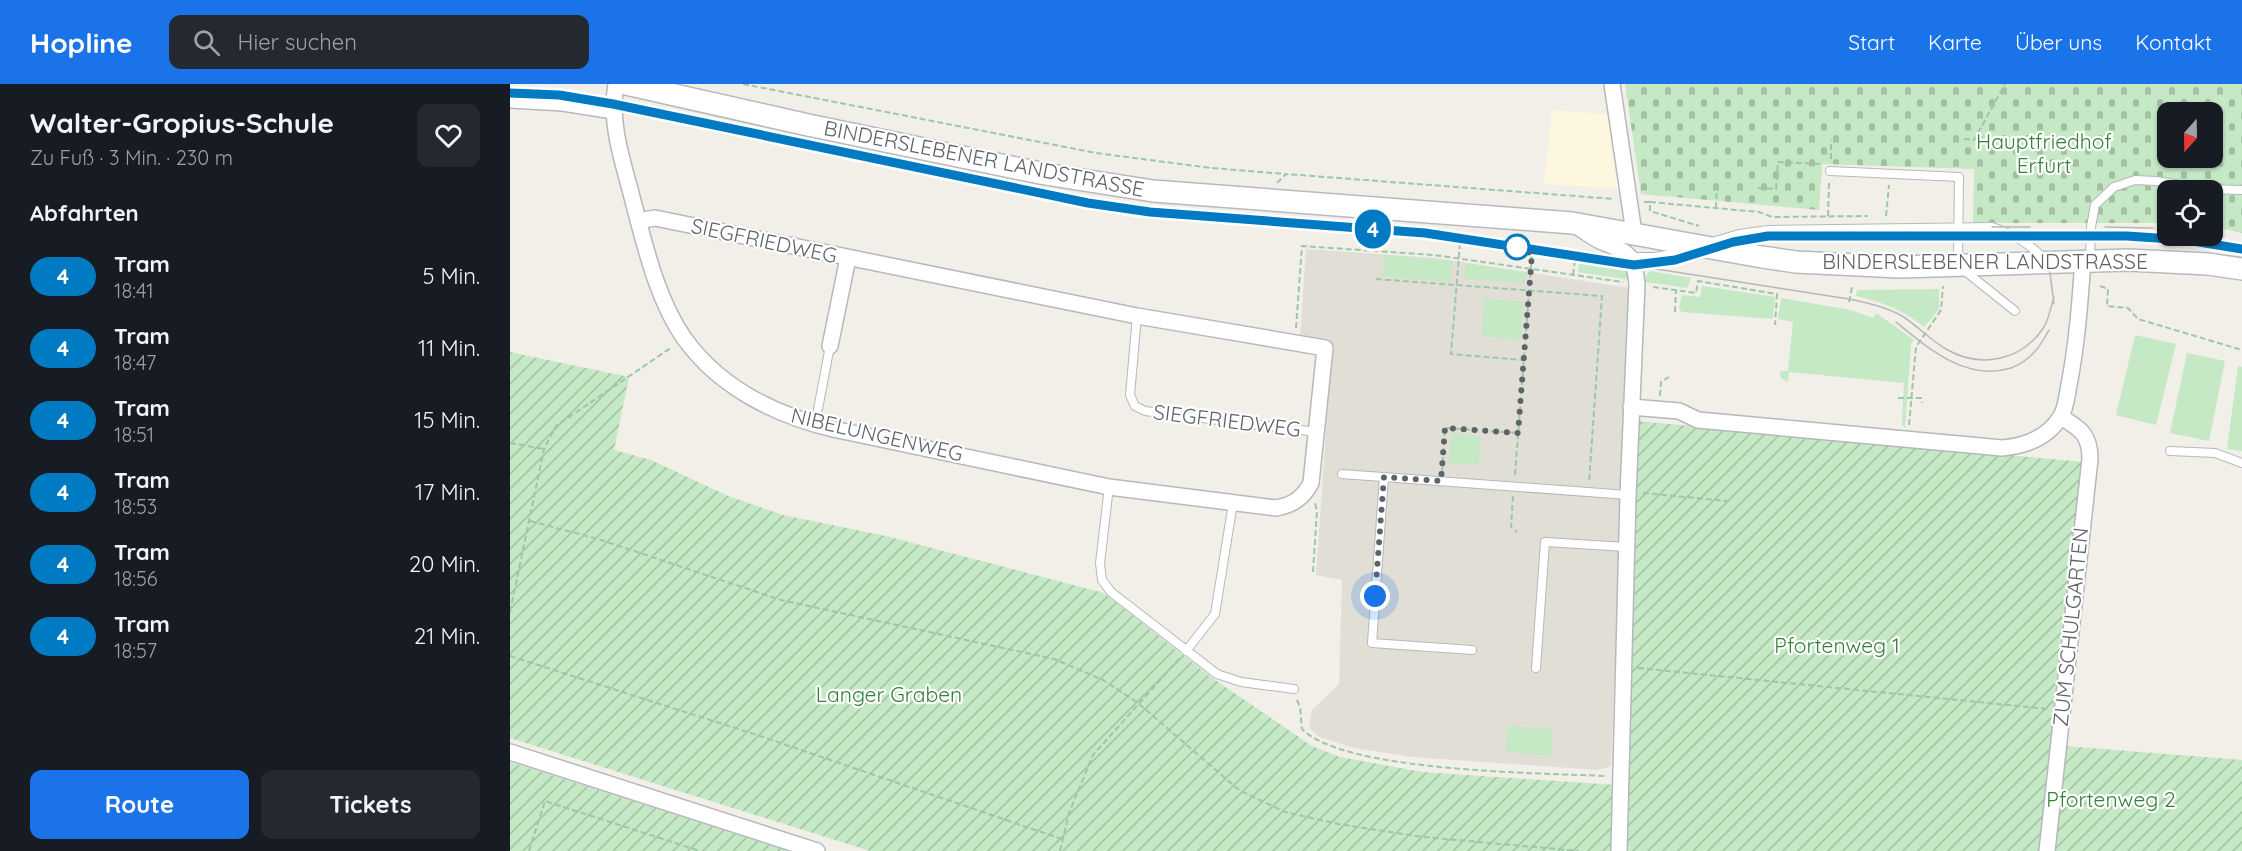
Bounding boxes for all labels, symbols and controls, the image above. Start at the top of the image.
search box [169,15,589,69]
text: Hopline [30,25,133,60]
icon: search [190,26,223,59]
text: Hier suchen [238,28,357,56]
text: Start [1848,29,1895,55]
text: Karte [1928,29,1982,55]
text: Über uns [2015,29,2102,55]
text: Kontakt [2135,29,2212,55]
north arrow [2157,102,2223,168]
map controls [2157,102,2223,246]
button: heart [417,104,480,167]
text: Walter-Gropius-Schule [30,105,334,140]
street label: BINDERSLEBENER LANDSTRASSE [822,114,1147,202]
park label: Hauptfriedhof Erfurt [1976,128,2112,178]
text: Zu Fuß · 3 Min. · 230 m [30,145,233,170]
button: locate [2157,180,2223,246]
text: Abfahrten [30,199,139,227]
line badge: 4 [1354,210,1392,248]
street label: SIEGFRIEDWEG [689,212,840,268]
text: 4 [1367,216,1379,242]
unlabelled marker [1504,234,1530,260]
street label: BINDERSLEBENER LANDSTRASSE [1822,248,2148,274]
text: Tram [114,250,170,278]
text: 5 Min. [422,262,480,290]
text: 4 [57,263,69,289]
text: 18:41 [114,278,154,303]
text: Tram [114,322,170,350]
text: 11 Min. [418,334,480,362]
text: 4 [57,335,69,361]
text: 18:47 [114,350,156,375]
text: Tram [114,394,170,422]
street label: SIEGFRIEDWEG [1152,398,1302,442]
street label: NIBELUNGENWEG [789,402,966,466]
text: 15 Min. [414,406,480,434]
text: 4 [57,407,69,433]
text: 18:51 [114,422,154,447]
text: Tram [114,466,170,494]
text: 17 Min. [415,478,480,506]
text: 4 [57,479,69,505]
text: 18:53 [114,494,157,519]
street label: ZUM SCHULGARTEN [2047,526,2093,728]
text: Tram [114,538,170,566]
text: 20 Min. [409,550,480,578]
text: 4 [57,551,69,577]
text: 18:56 [114,566,158,591]
your location [1360,581,1390,611]
text: Tram [114,610,170,638]
text: 21 Min. [414,622,480,650]
text: 4 [57,623,69,649]
park label: Pfortenweg 1 [1774,632,1900,658]
text: 18:57 [114,638,157,663]
park label: Langer Graben [816,681,962,707]
button: Route [30,770,249,839]
button: Tickets [261,770,480,839]
park label: Pfortenweg 2 [2046,786,2176,812]

